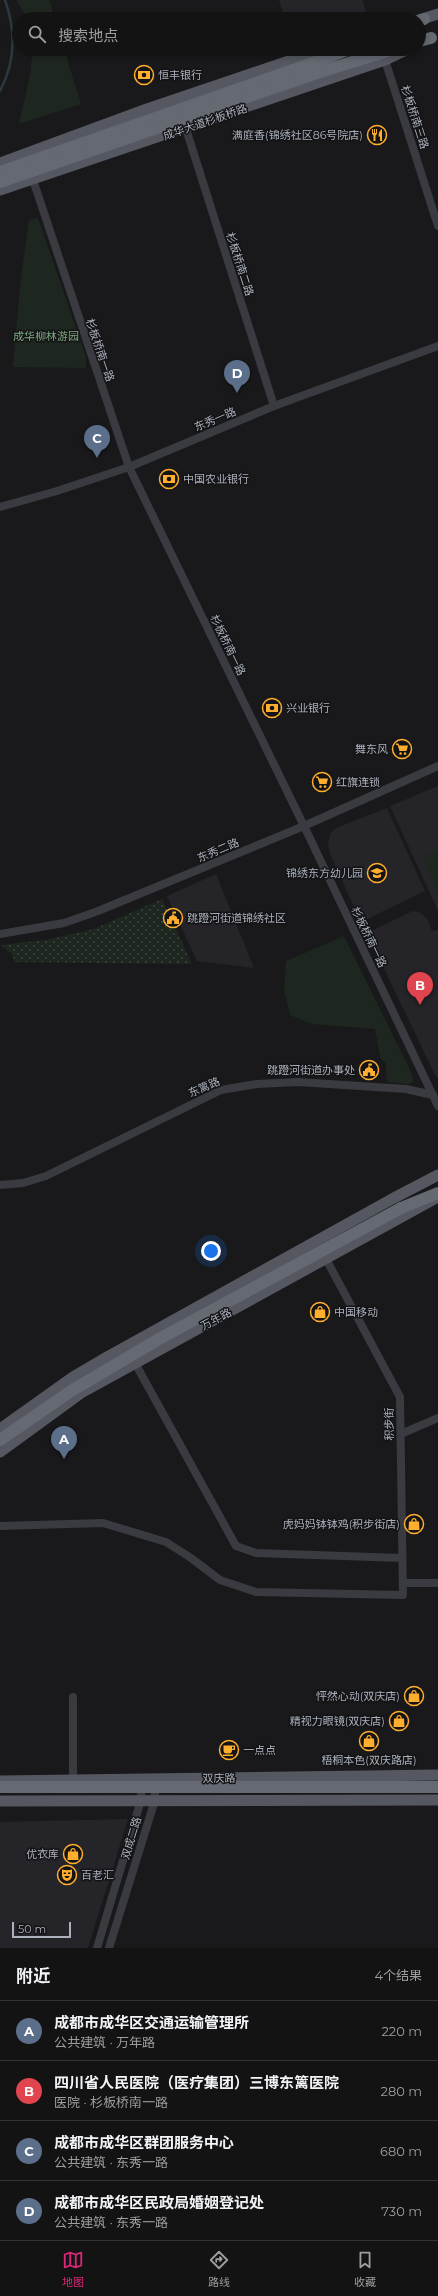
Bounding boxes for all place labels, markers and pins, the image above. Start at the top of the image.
bank icon: 恒丰银行 [133,64,155,86]
place label: 恒丰银行 [158,68,202,82]
restaurant icon: 满庭香(锦绣社区86号院店) [366,124,388,146]
place label: 满庭香(锦绣社区86号院店) [232,128,363,142]
pin: D [224,360,250,393]
pin: C [84,425,110,458]
bank icon: 中国农业银行 [158,468,180,490]
place label: 中国农业银行 [183,472,249,486]
bank icon: 兴业银行 [261,697,283,719]
place label: 兴业银行 [286,701,330,715]
supermarket icon: 舞东风 [391,738,413,760]
place label: 舞东风 [355,742,388,756]
supermarket icon: 红旗连锁 [311,771,333,793]
place label: 红旗连锁 [336,775,380,789]
school or university icon: 锦绣东方幼儿园 [366,862,388,884]
place label: 锦绣东方幼儿园 [286,866,363,880]
public building icon: 跳蹬河街道锦绣社区 [162,907,184,929]
place label: 跳蹬河街道锦绣社区 [187,911,286,925]
pin: B [407,972,433,1005]
public building icon: 跳蹬河街道办事处 [358,1059,380,1081]
place label: 跳蹬河街道办事处 [267,1063,355,1077]
shop icon: 中国移动 [309,1301,331,1323]
place label: 中国移动 [334,1305,378,1319]
pin: A [51,1426,77,1459]
shop icon: 虎妈妈钵钵鸡(积步街店) [403,1513,425,1535]
place label: 虎妈妈钵钵鸡(积步街店) [283,1517,400,1531]
shop icon: 怦然心动(双庆店) [403,1685,425,1707]
place label: 怦然心动(双庆店) [316,1689,400,1703]
shop icon: 精视力眼镜(双庆店) [388,1710,410,1732]
place label: 精视力眼镜(双庆店) [290,1714,385,1728]
shop icon: 梧桐本色(双庆路店) [358,1730,380,1752]
cafe icon: 一点点 [218,1739,240,1761]
place label: 一点点 [243,1743,276,1757]
place label: 梧桐本色(双庆路店) [321,1753,417,1767]
shop icon: 优衣库 [62,1843,84,1865]
place label: 优衣库 [26,1847,59,1861]
theatre icon: 百老汇 [56,1864,78,1886]
place label: 百老汇 [81,1868,114,1882]

